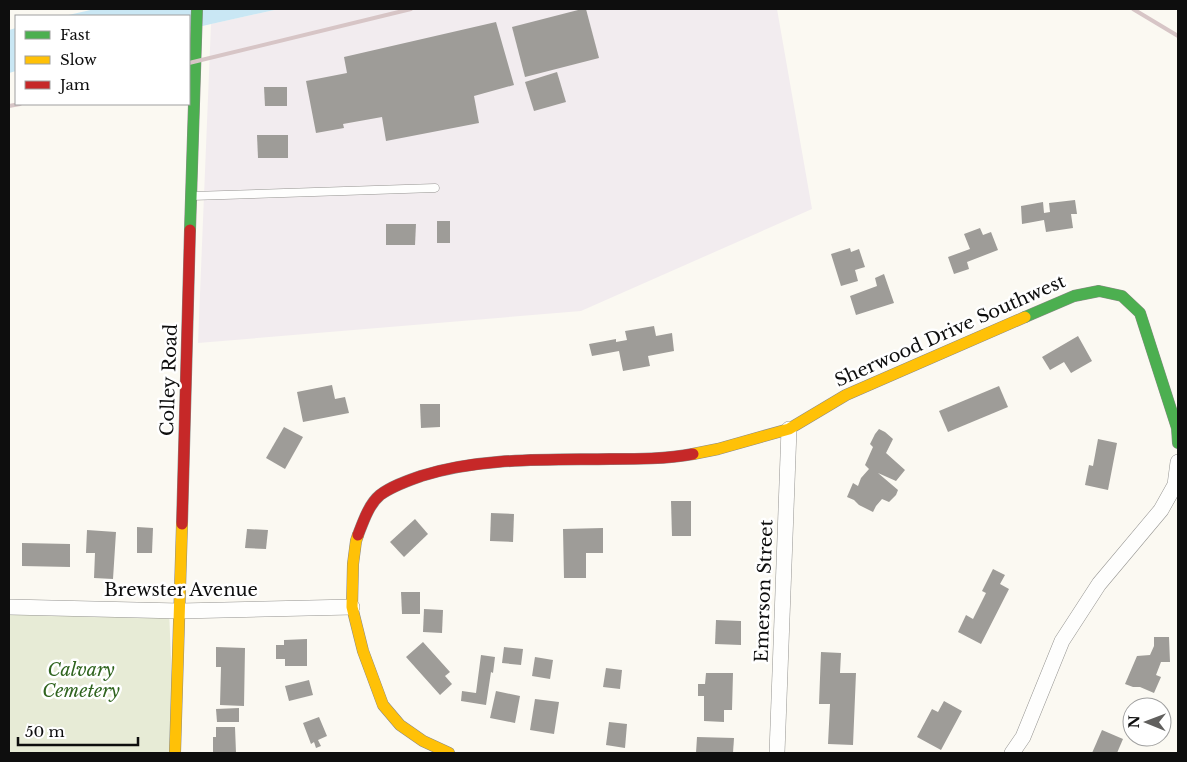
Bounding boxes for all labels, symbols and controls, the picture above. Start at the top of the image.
legend [15,15,190,105]
text: Fast [60,25,91,44]
text: Slow [60,50,97,69]
text: Jam [58,75,90,94]
street label: Sherwood Drive Southwest [831,270,1069,392]
street label: Colley Road [156,324,182,436]
street label: Emerson Street [751,519,777,663]
street label: Brewster Avenue [104,579,258,601]
park label: Calvary Cemetery [42,659,120,702]
north arrow [1122,697,1172,747]
scale bar [18,714,138,746]
text: N [1125,715,1143,729]
text: 50 m [25,722,65,741]

